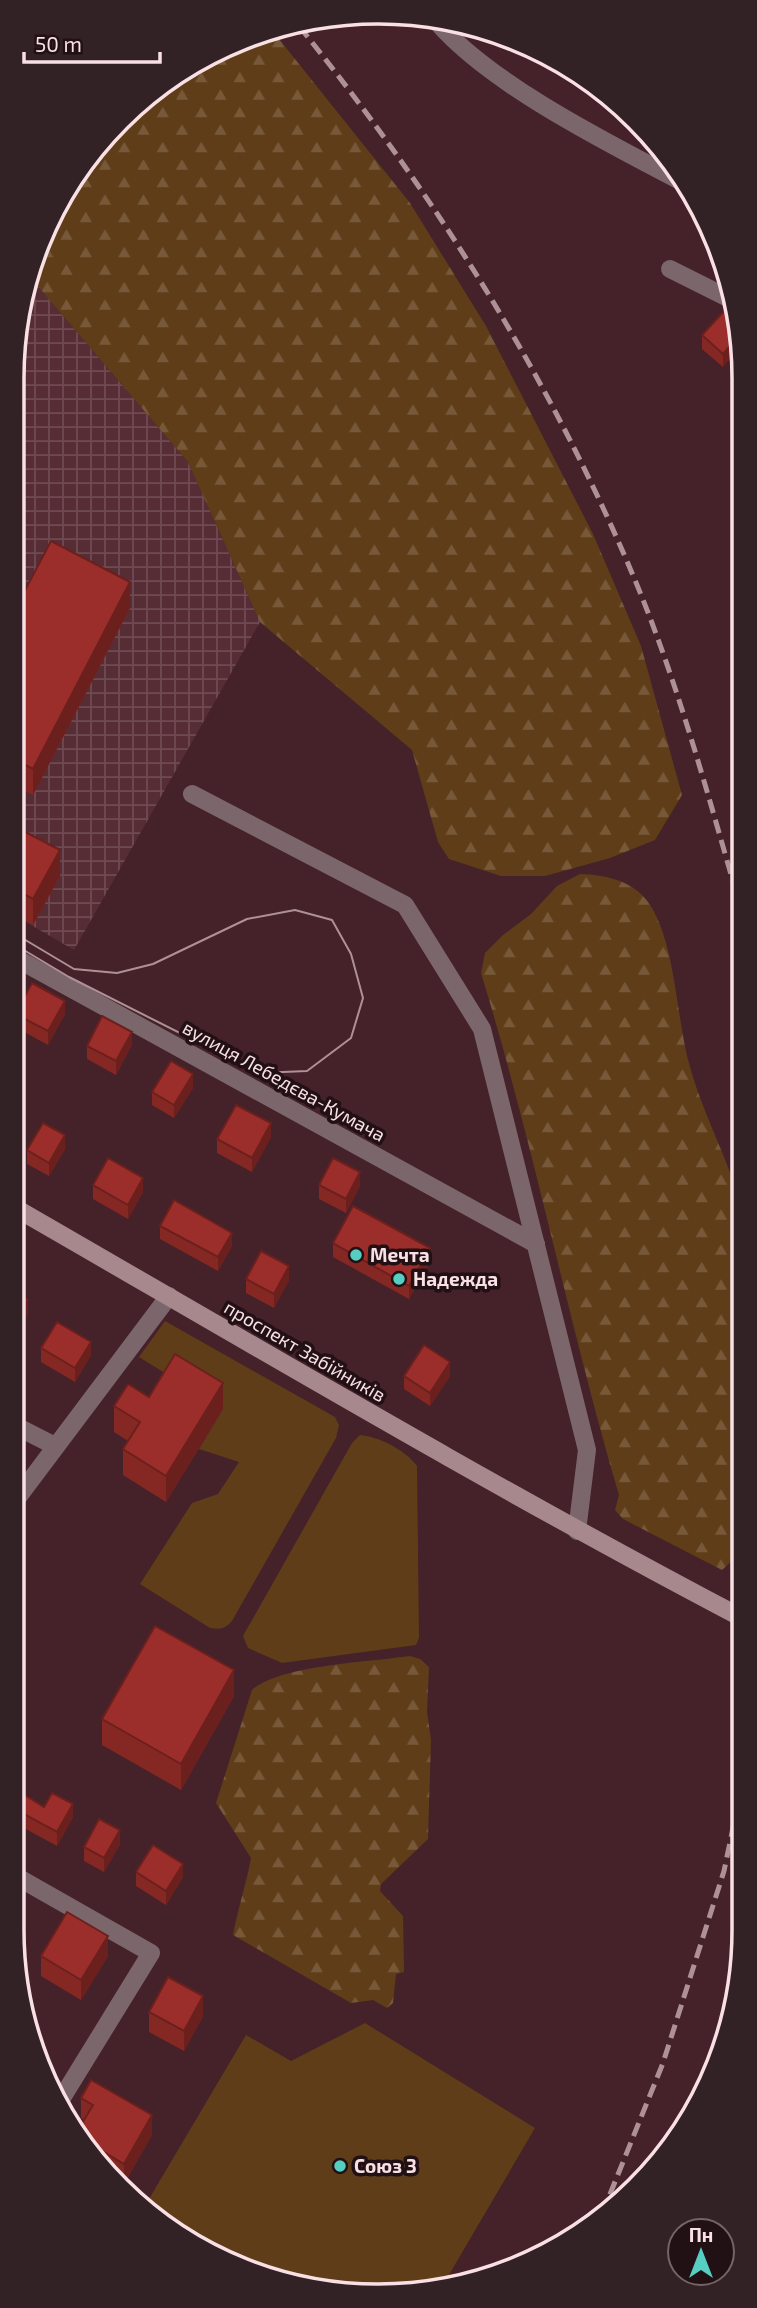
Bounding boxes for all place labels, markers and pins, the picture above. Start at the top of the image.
place label: Мечта [370,1243,430,1266]
marker: Мечта [348,1247,364,1263]
place label: Надежда [413,1267,498,1290]
marker: Надежда [391,1271,407,1287]
place label: Союз 3 [354,2154,417,2177]
marker: Союз 3 [332,2158,348,2174]

